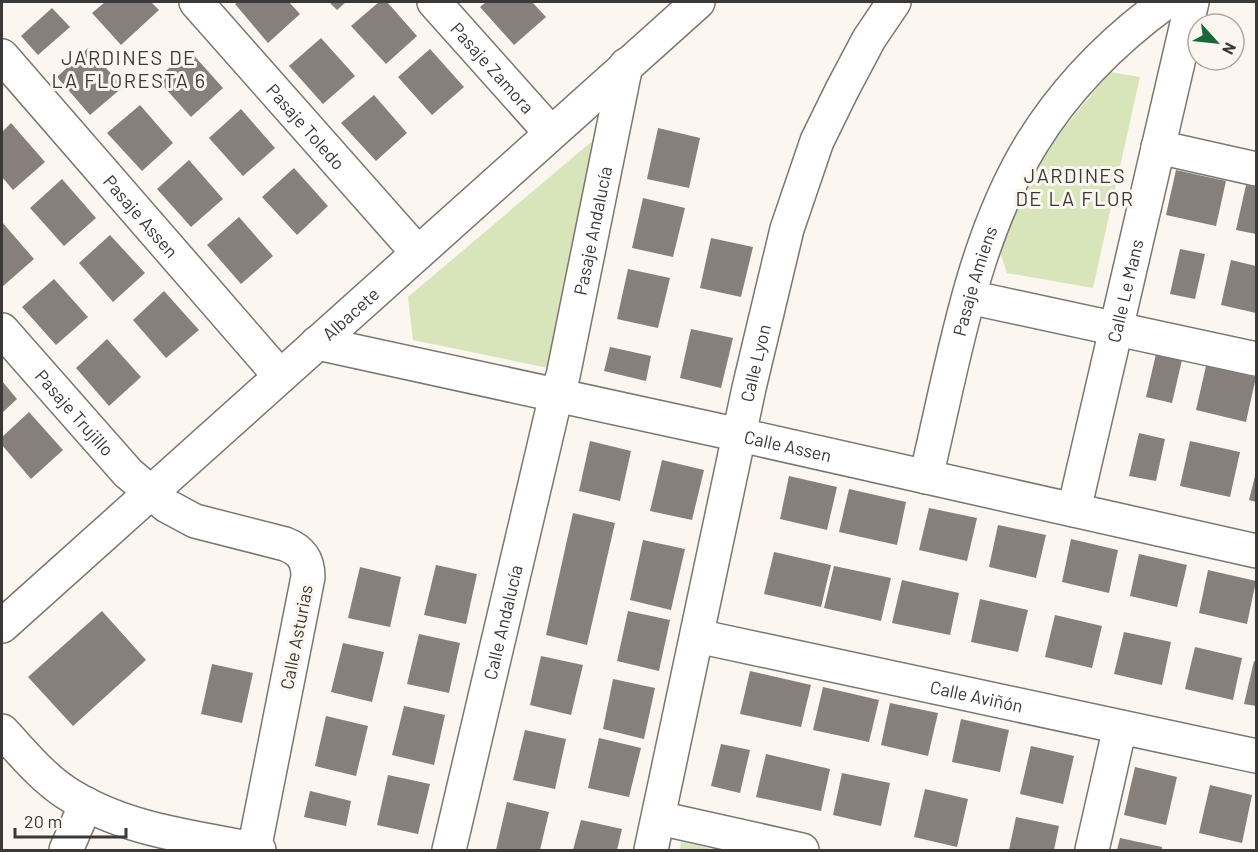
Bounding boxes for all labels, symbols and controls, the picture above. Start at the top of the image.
north arrow [1186,12,1246,72]
street label: Pasaje Zamora [446,18,539,118]
text: N [1219,40,1241,58]
district label: JARDINES DE LA FLORESTA 6 [51,45,207,92]
street label: Pasaje Toledo [262,79,350,174]
district label: JARDINES DE LA FLOR [1015,163,1135,210]
street label: Pasaje Andalucía [569,164,616,297]
street label: Pasaje Assen [99,170,183,262]
street label: Pasaje Amiens [948,223,1002,338]
street label: Calle Le Mans [1102,237,1148,345]
street label: Albacete [317,282,383,345]
street label: Calle Lyon [735,322,775,404]
street label: Pasaje Trujillo [31,365,119,460]
street label: Calle Assen [742,425,834,466]
street label: Calle Andalucía [478,563,527,682]
street label: Calle Asturias [275,583,317,691]
street label: Calle Aviñón [928,675,1025,717]
scale bar [15,801,126,839]
text: 20 m [24,810,62,832]

